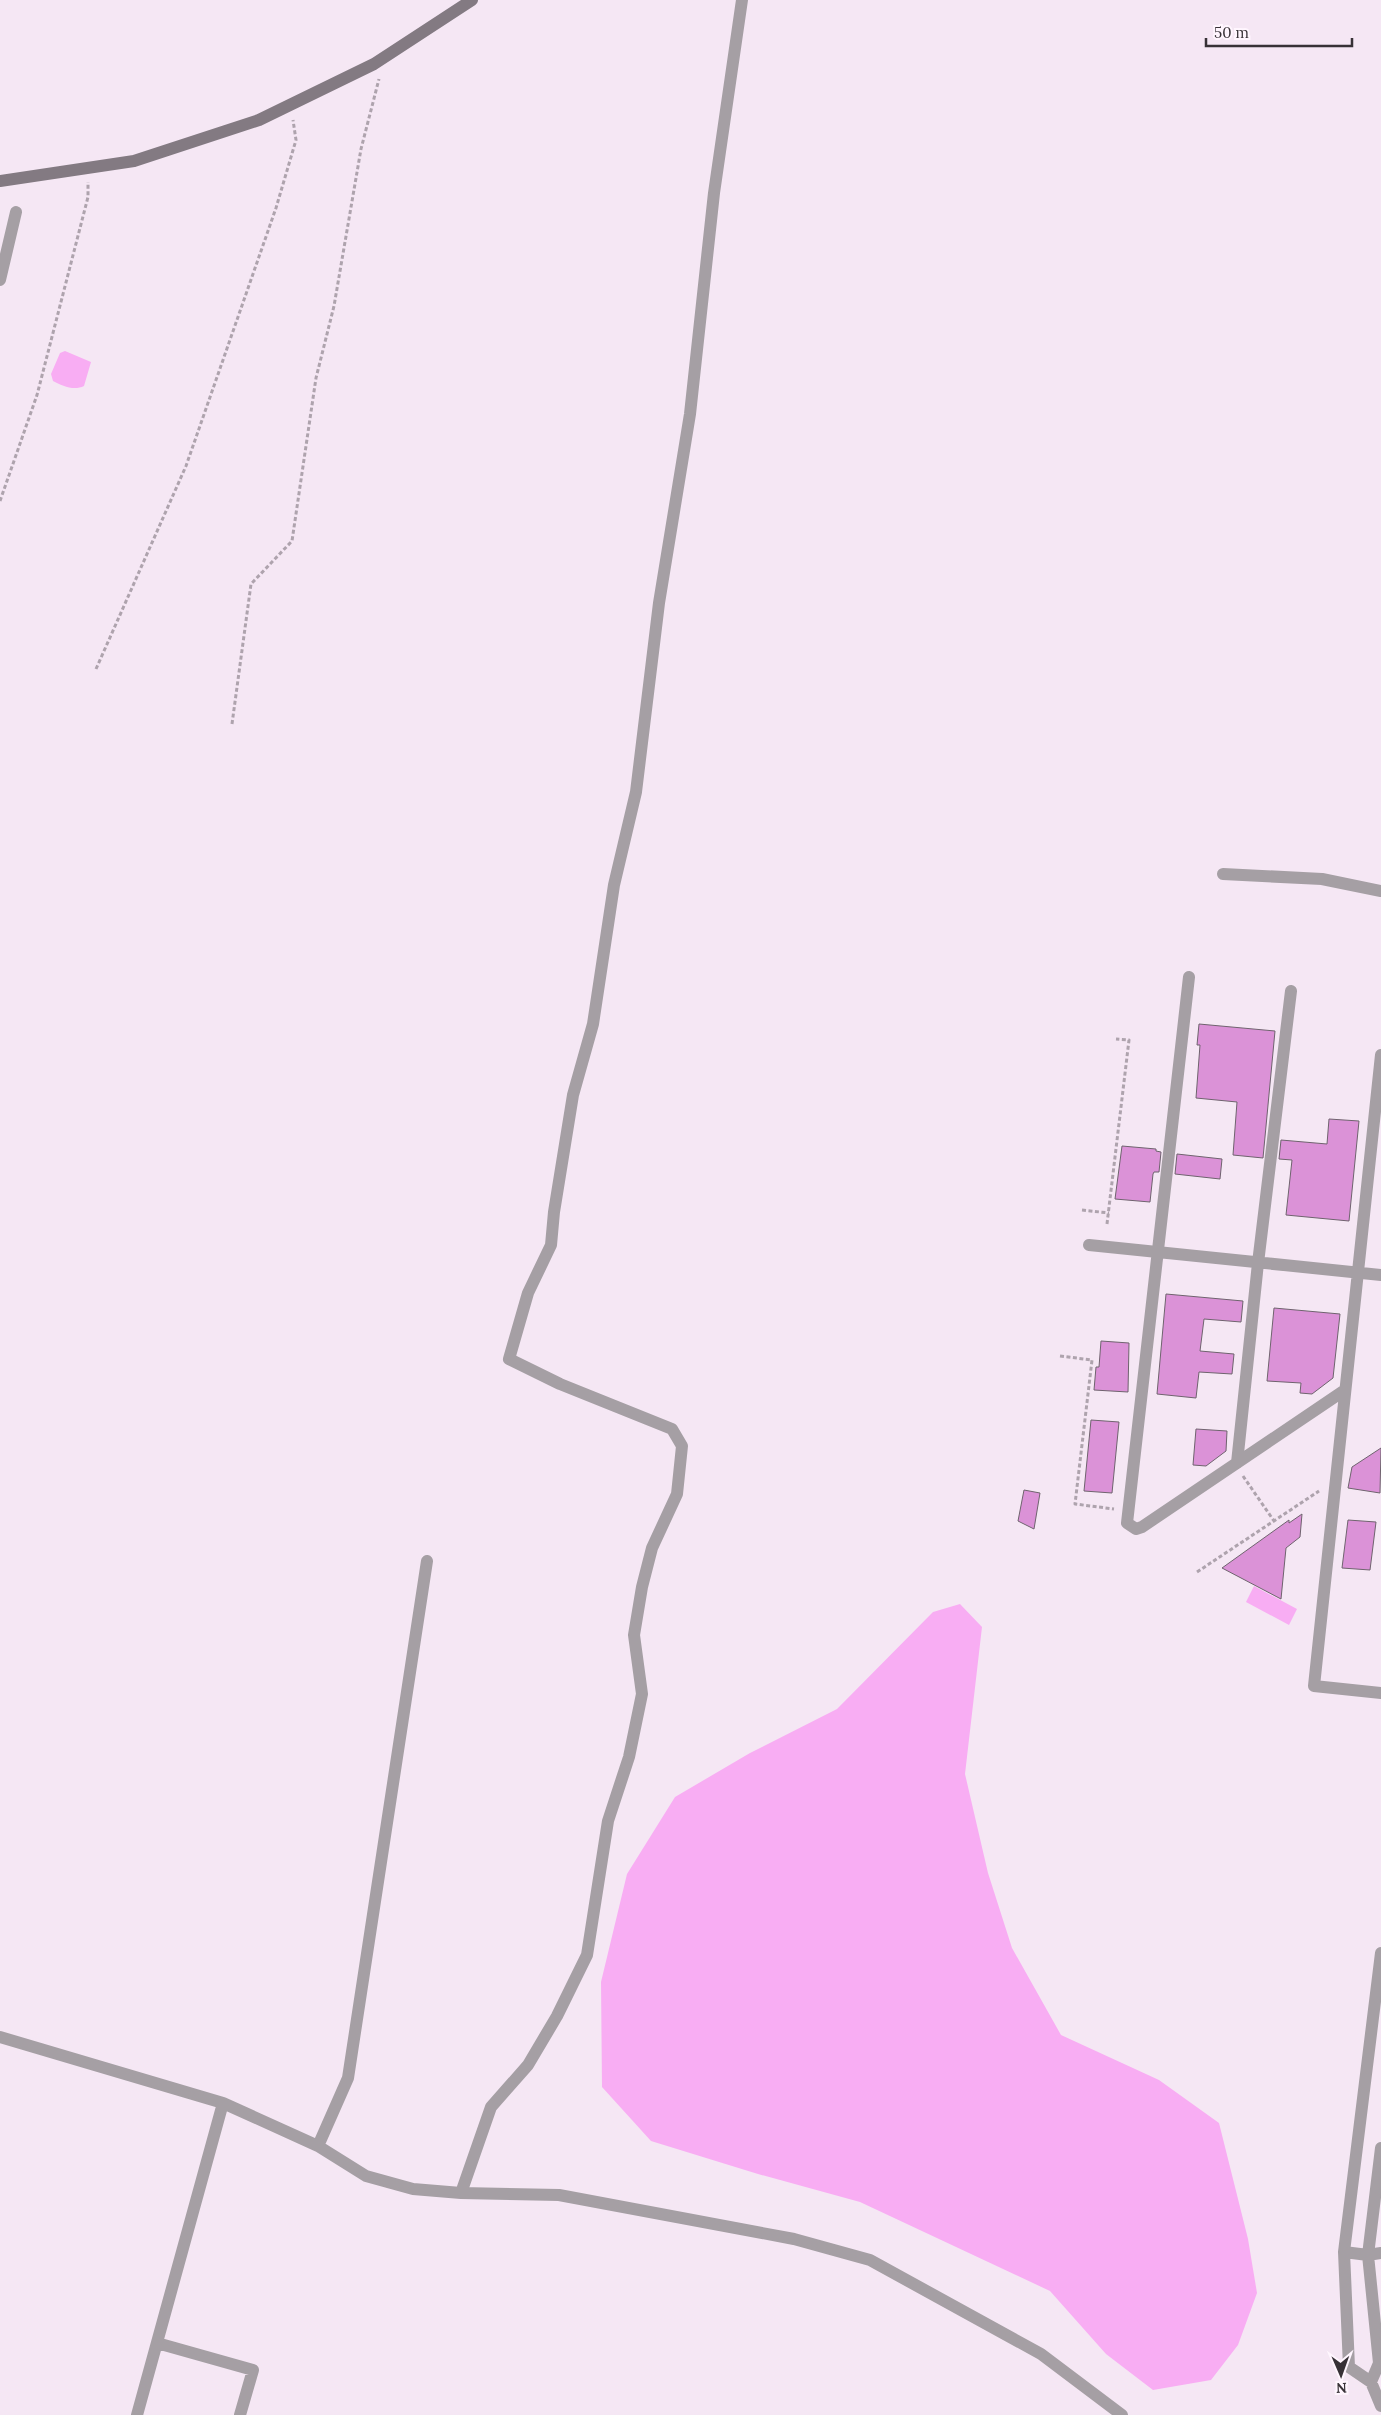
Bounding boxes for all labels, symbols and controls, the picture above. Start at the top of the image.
scale bar [1206,15,1352,47]
text: 50 m [1214,23,1249,42]
north arrow [1316,2350,1366,2400]
text: N [1336,2379,1347,2397]

